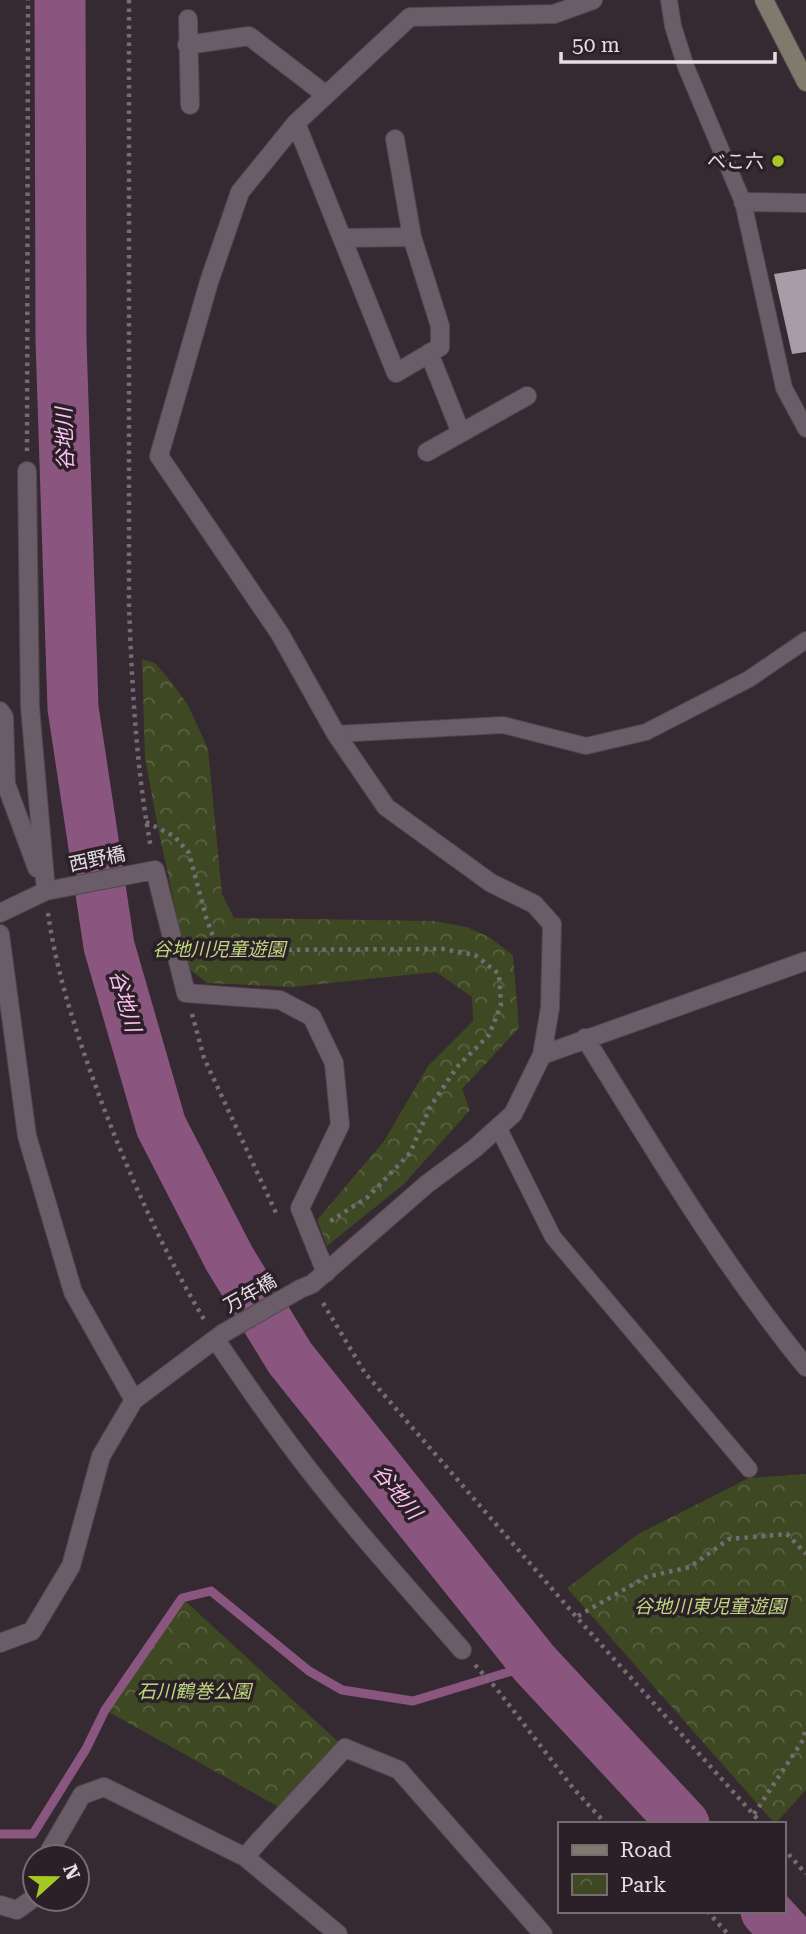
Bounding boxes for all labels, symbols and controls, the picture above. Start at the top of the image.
scale bar [561,21,774,65]
text: 50 m [572,33,620,57]
place label: べこ六 [707,150,764,173]
marker: べこ六 [770,153,786,169]
water label: 谷地川 [52,405,78,471]
street label: 西野橋 [67,842,127,876]
park label: 谷地川児童遊園 [152,938,288,961]
water label: 谷地川 [105,967,146,1037]
street label: 万年橋 [220,1269,280,1317]
water label: 谷地川 [368,1460,427,1526]
park label: 谷地川東児童遊園 [634,1595,789,1618]
park label: 石川鶴巻公園 [137,1680,254,1703]
legend [558,1822,785,1913]
text: Road [620,1838,672,1862]
north arrow [21,1843,91,1913]
text: N [58,1861,85,1883]
text: Park [620,1873,666,1897]

